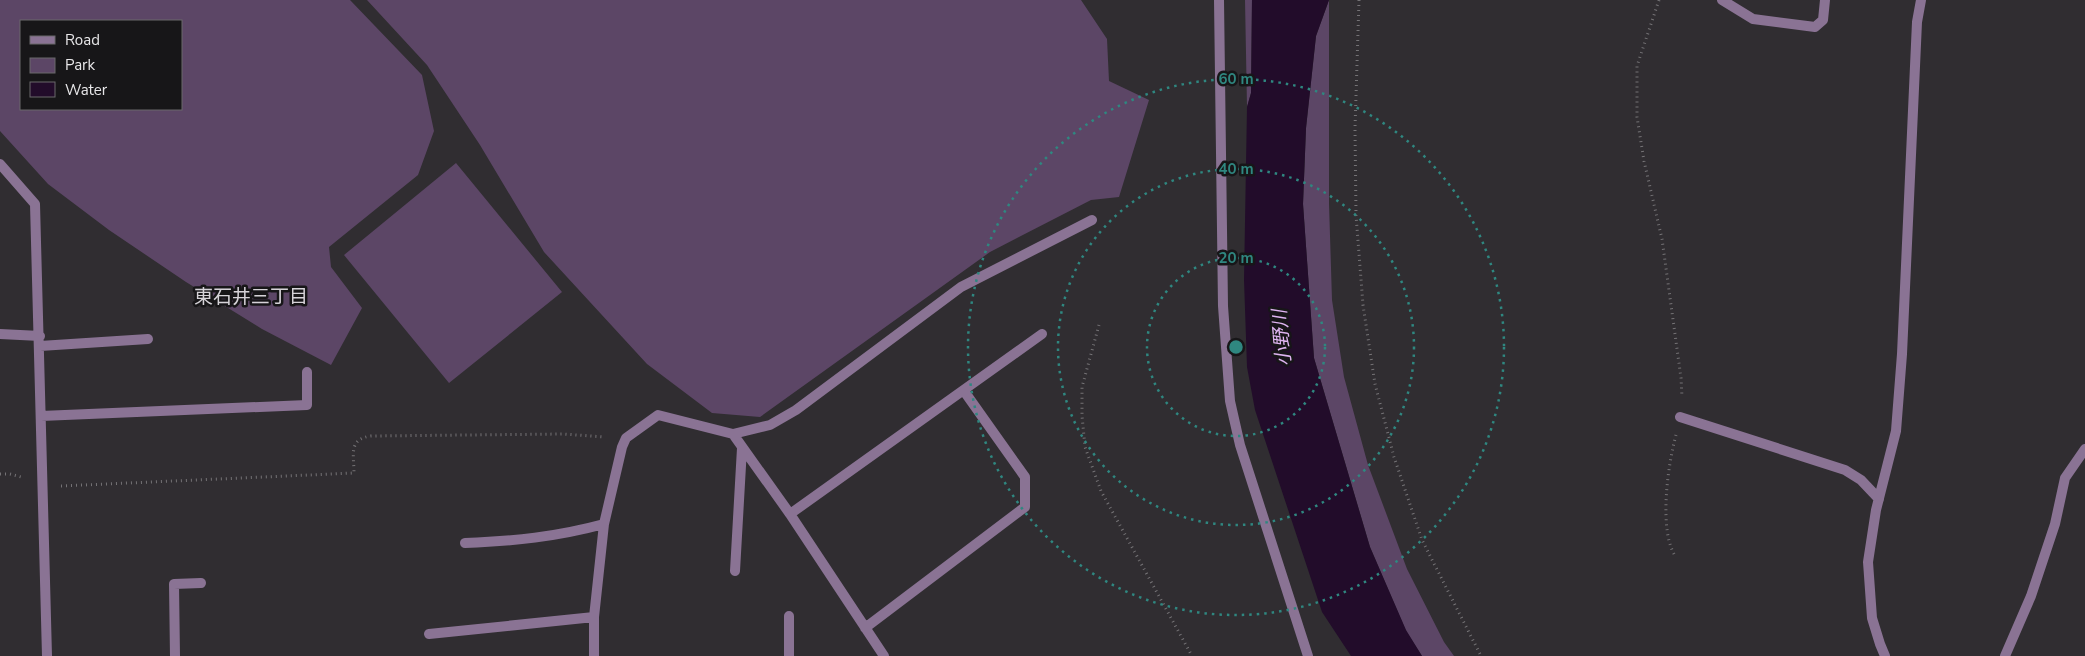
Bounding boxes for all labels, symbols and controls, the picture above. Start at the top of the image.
legend [20,20,182,110]
text: Road [65,30,100,50]
text: Park [65,55,95,75]
text: 60 m [1218,69,1254,89]
text: Water [65,80,108,100]
text: 40 m [1218,159,1254,179]
text: 20 m [1218,248,1254,268]
district label: 東石井三丁目 [194,284,308,310]
water label: 小野川 [1266,306,1297,368]
centre of rings [1227,338,1245,356]

